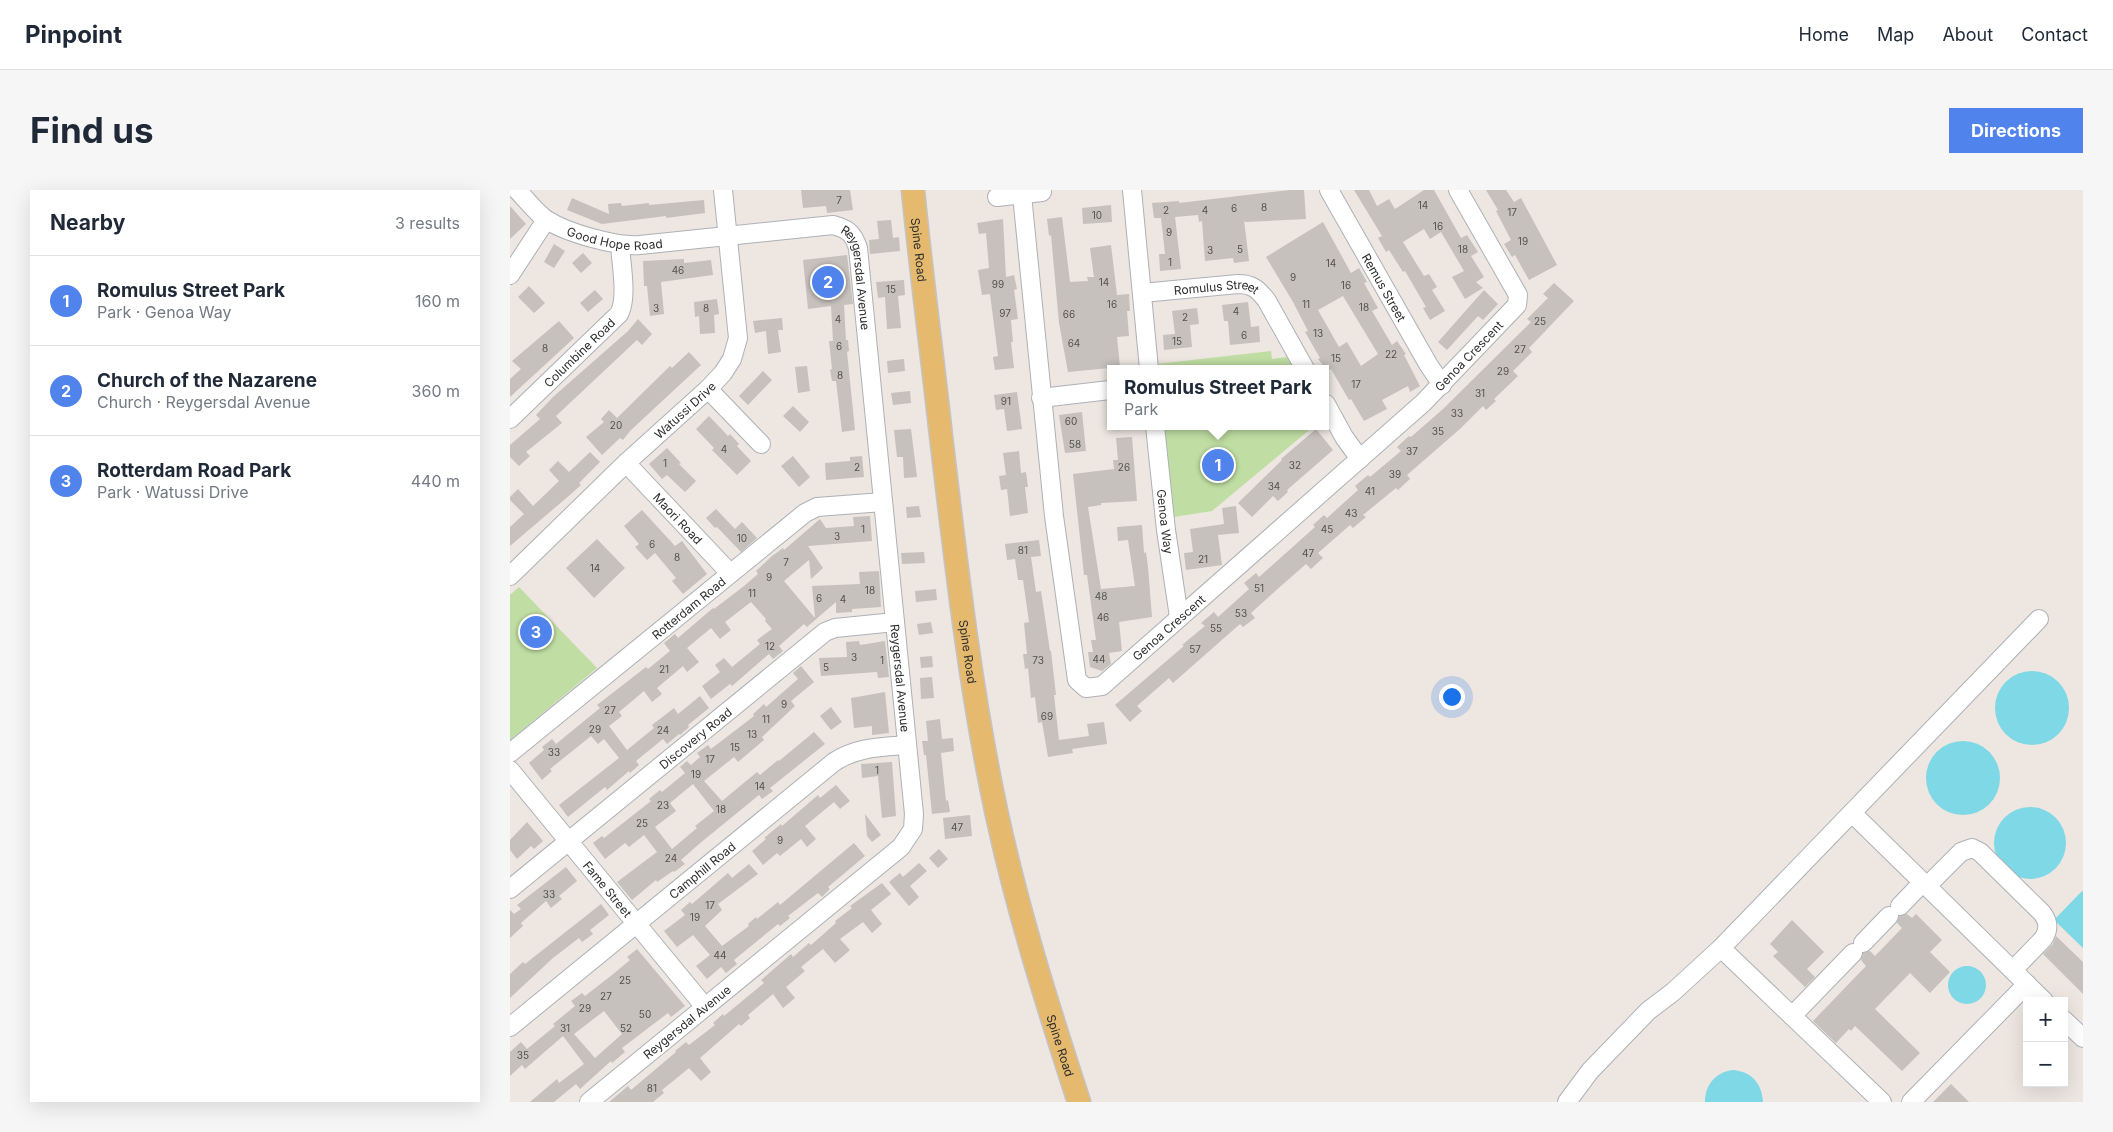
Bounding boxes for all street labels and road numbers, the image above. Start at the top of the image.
street label: Spine Road [908,217,930,283]
street label: Reygersdal Avenue [839,221,874,331]
street label: Good Hope Road [565,223,663,253]
street label: Remus Street [1359,251,1410,324]
street label: Romulus Street [1173,276,1263,297]
street label: Columbine Road [540,315,618,390]
street label: Genoa Crescent [1431,317,1506,394]
street label: Watussi Drive [651,378,719,442]
street label: Genoa Way [1154,488,1177,555]
street label: Maori Road [651,490,706,547]
street label: Rotterdam Road [649,573,728,642]
street label: Genoa Crescent [1129,591,1208,663]
street label: Spine Road [956,619,980,685]
street label: Reygersdal Avenue [888,623,913,733]
street label: Discovery Road [656,704,734,772]
street label: Camphill Road [666,838,738,902]
street label: Fame Street [580,858,635,920]
street label: Reygersdal Avenue [640,982,734,1062]
street label: Spine Road [1044,1012,1078,1078]

